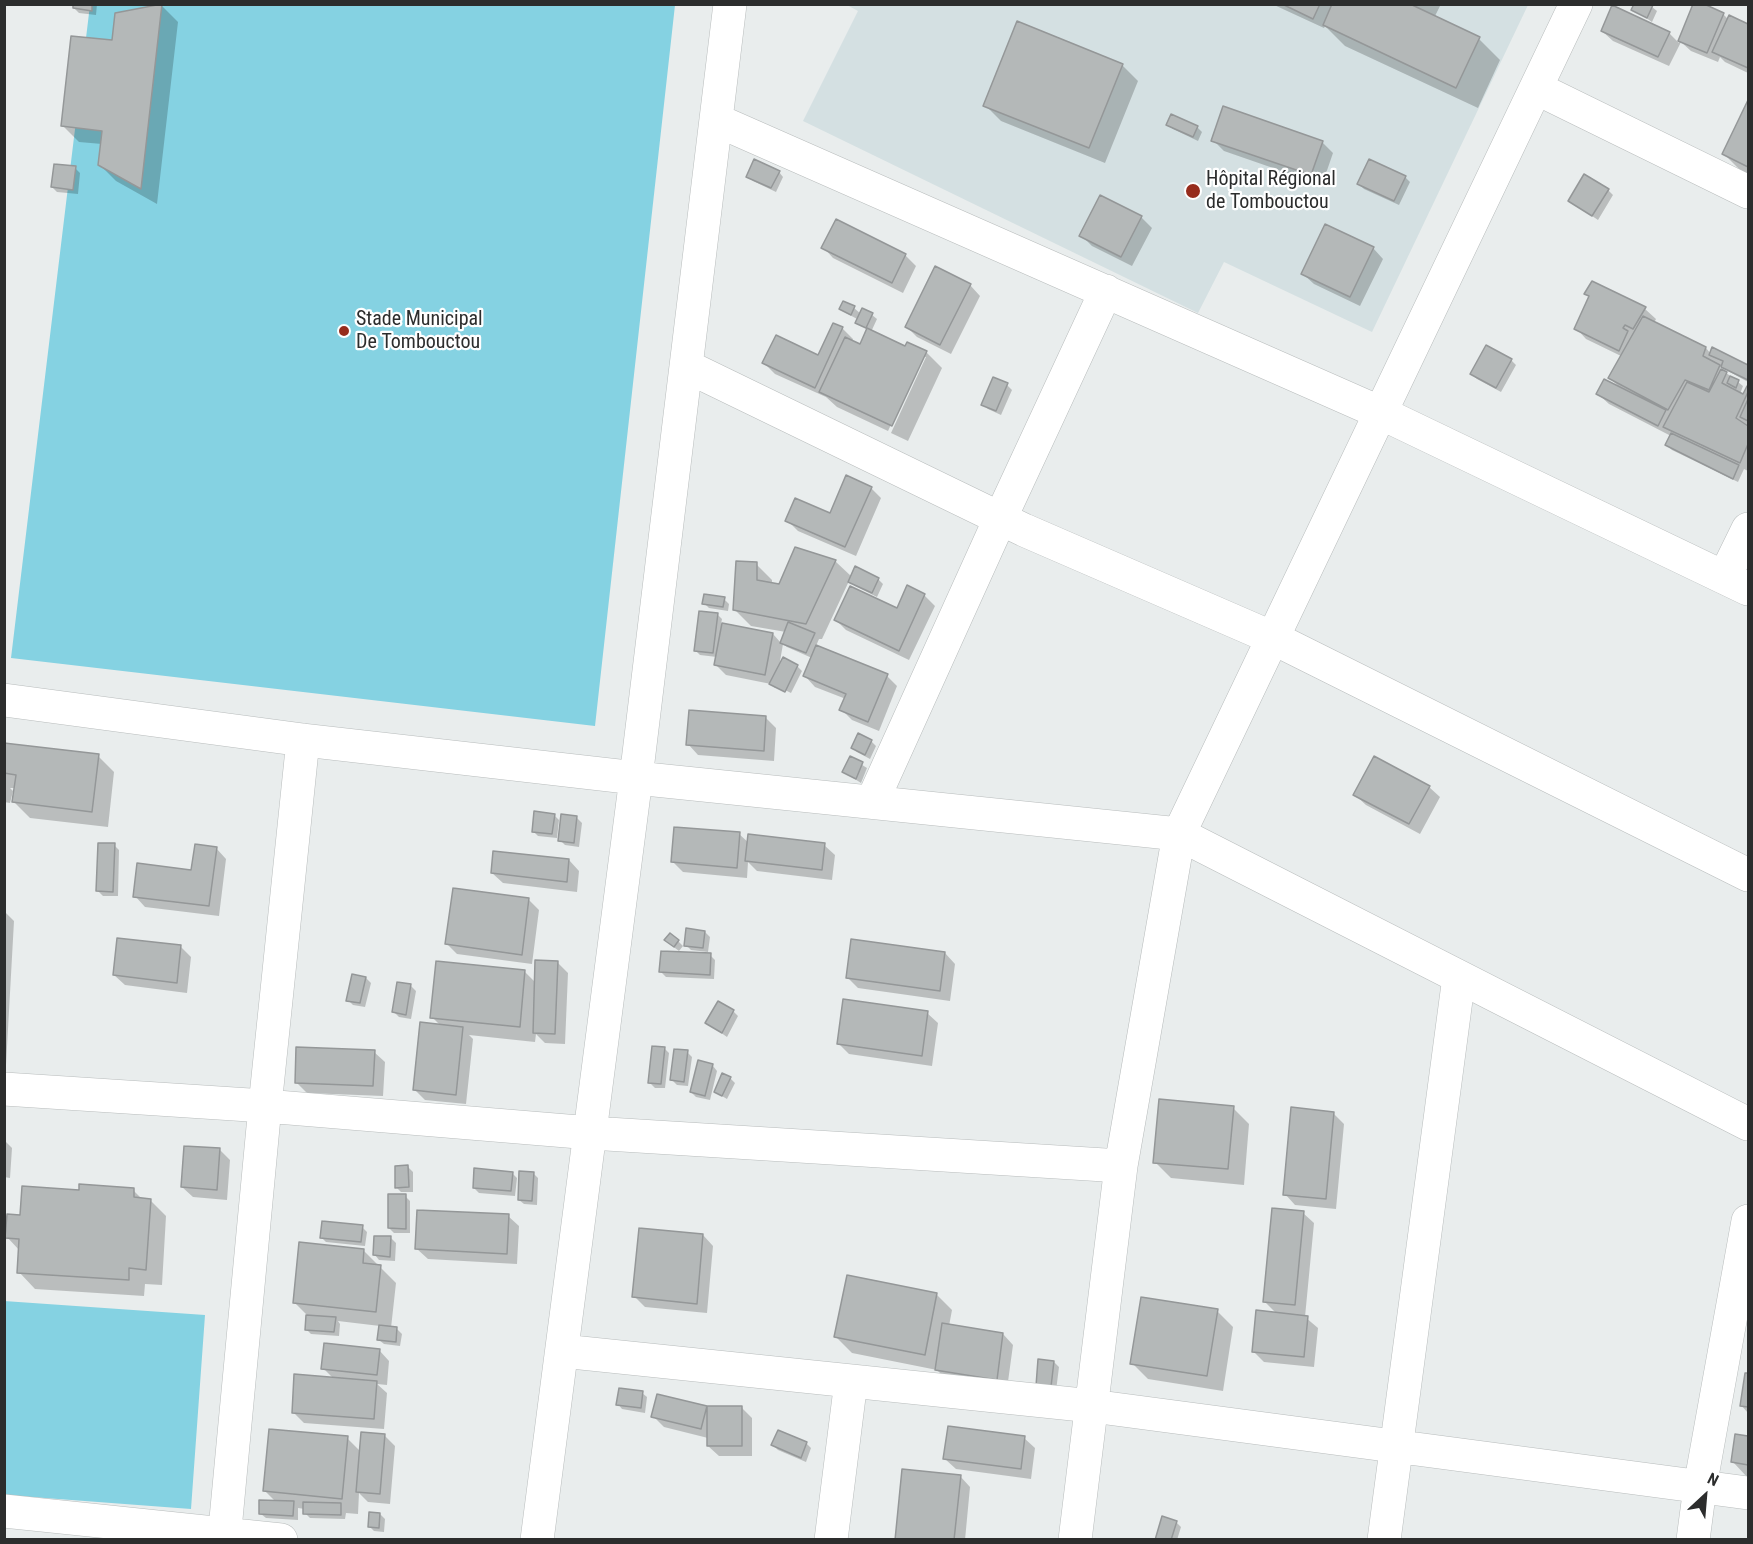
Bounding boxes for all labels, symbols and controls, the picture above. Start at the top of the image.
place label: Hôpital Régional de Tombouctou [1206,168,1336,215]
marker: Hôpital Régional de Tombouctou [1184,182,1202,200]
place label: Stade Municipal De Tombouctou [356,308,483,355]
marker: Stade Municipal De Tombouctou [337,324,351,338]
north arrow [1675,1466,1735,1526]
text: N [1705,1469,1722,1490]

